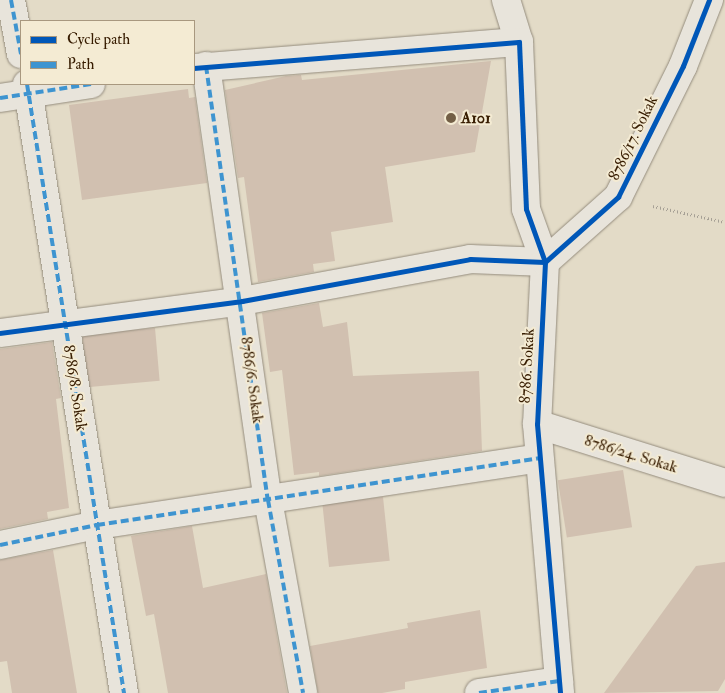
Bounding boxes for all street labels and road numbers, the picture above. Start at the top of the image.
street label: 8786/17. Sokak [604,92,662,184]
street label: 8786. Sokak [515,328,539,404]
street label: 8786/6. Sokak [236,335,268,425]
street label: 8786/8. Sokak [59,344,91,432]
street label: 8786/24. Sokak [582,431,680,477]

